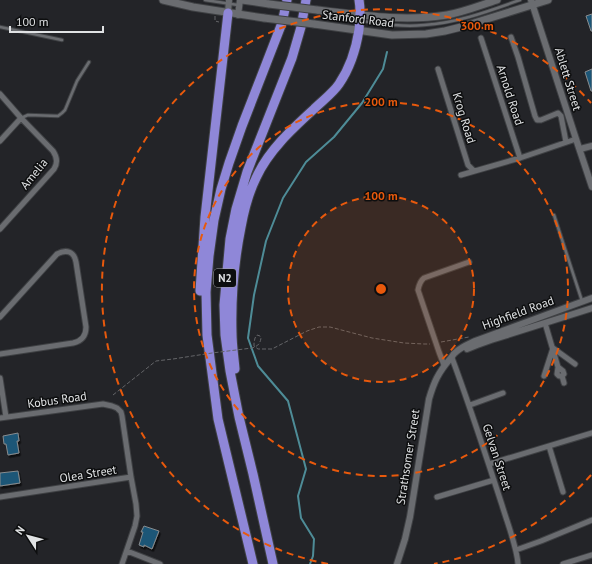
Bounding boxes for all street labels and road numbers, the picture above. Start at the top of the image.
street label: Stanford Road [321,7,395,30]
street label: Ablett Street [552,46,585,112]
street label: Arnold Road [494,63,527,127]
street label: Krog Road [450,91,479,145]
street label: Amelia [17,155,51,192]
road number: N2 [214,269,236,287]
street label: Highfield Road [480,293,556,332]
street label: Kobus Road [26,388,88,411]
street label: Strathsomer Street [393,408,422,506]
street label: Gelvan Street [480,422,515,492]
street label: Olea Street [58,462,118,485]

